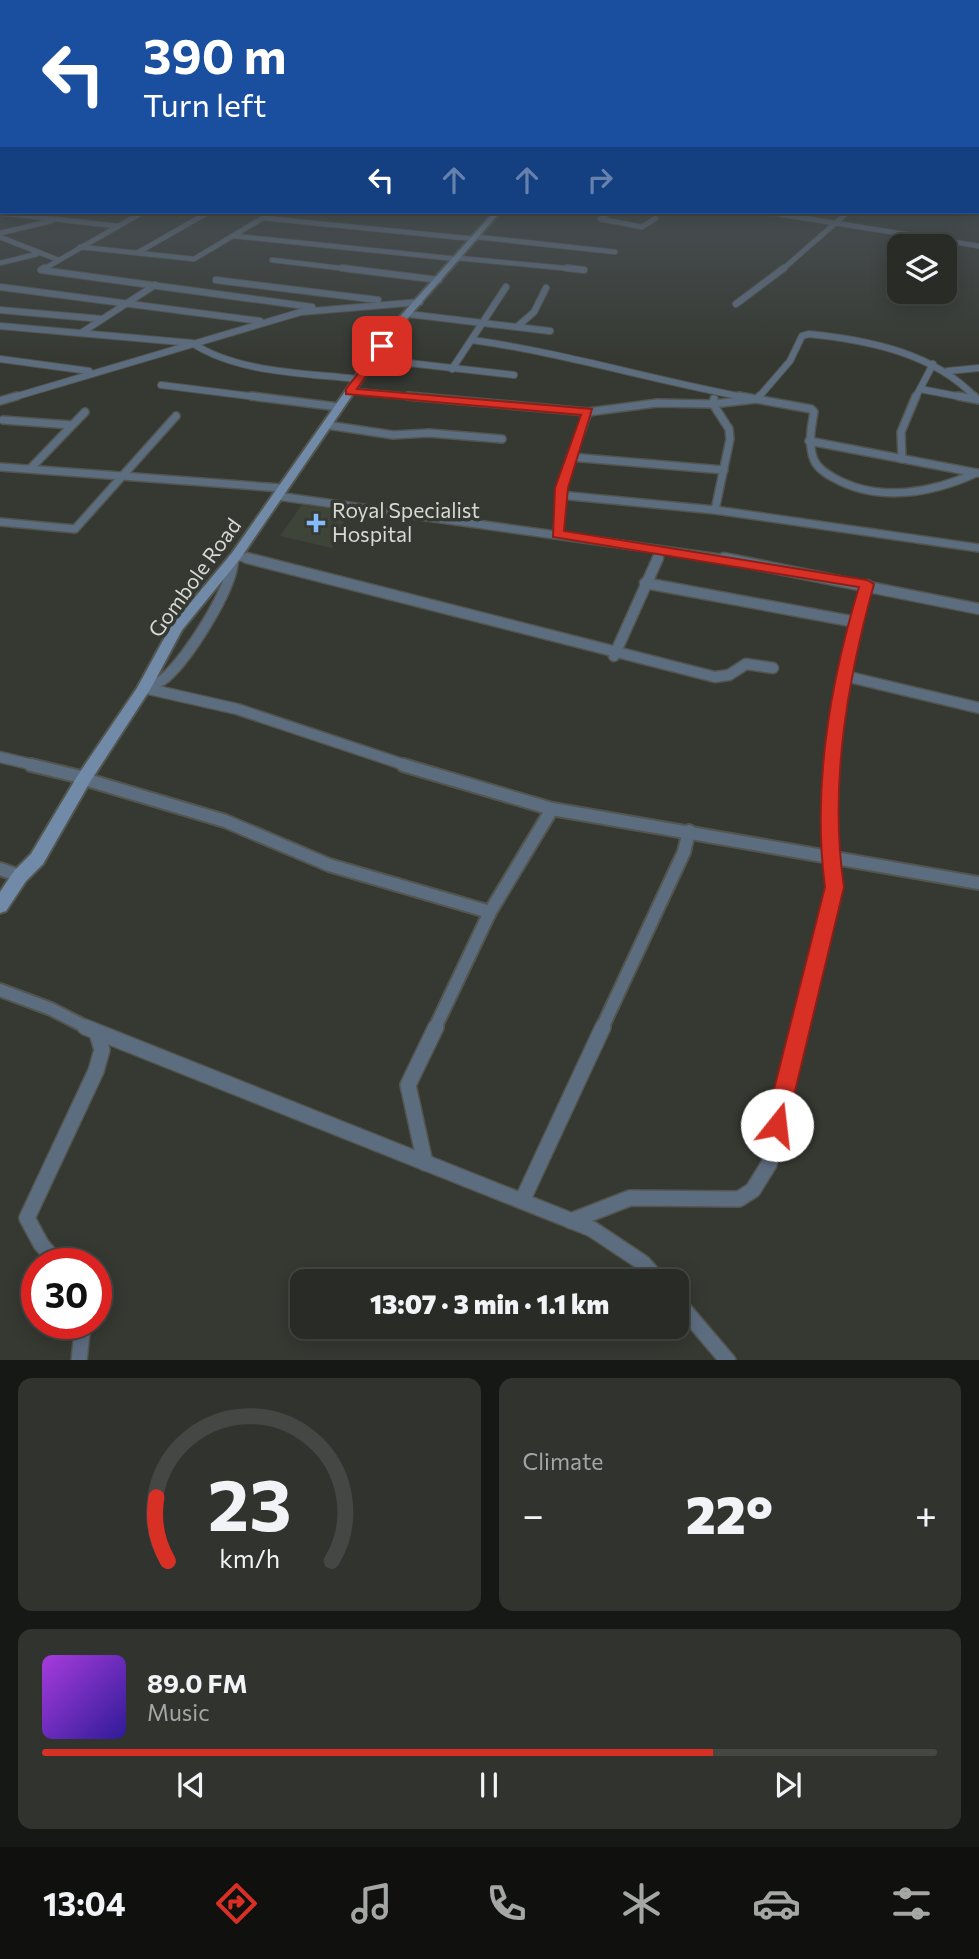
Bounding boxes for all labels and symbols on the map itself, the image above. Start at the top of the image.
pin [352,316,412,376]
place label: Royal Specialist Hospital [332,497,480,546]
street label: Gombole Road [142,513,245,641]
marker: Royal Specialist Hospital [306,513,326,533]
position arrow [740,1088,814,1162]
speed limit sign: 30 [21,1248,112,1339]

